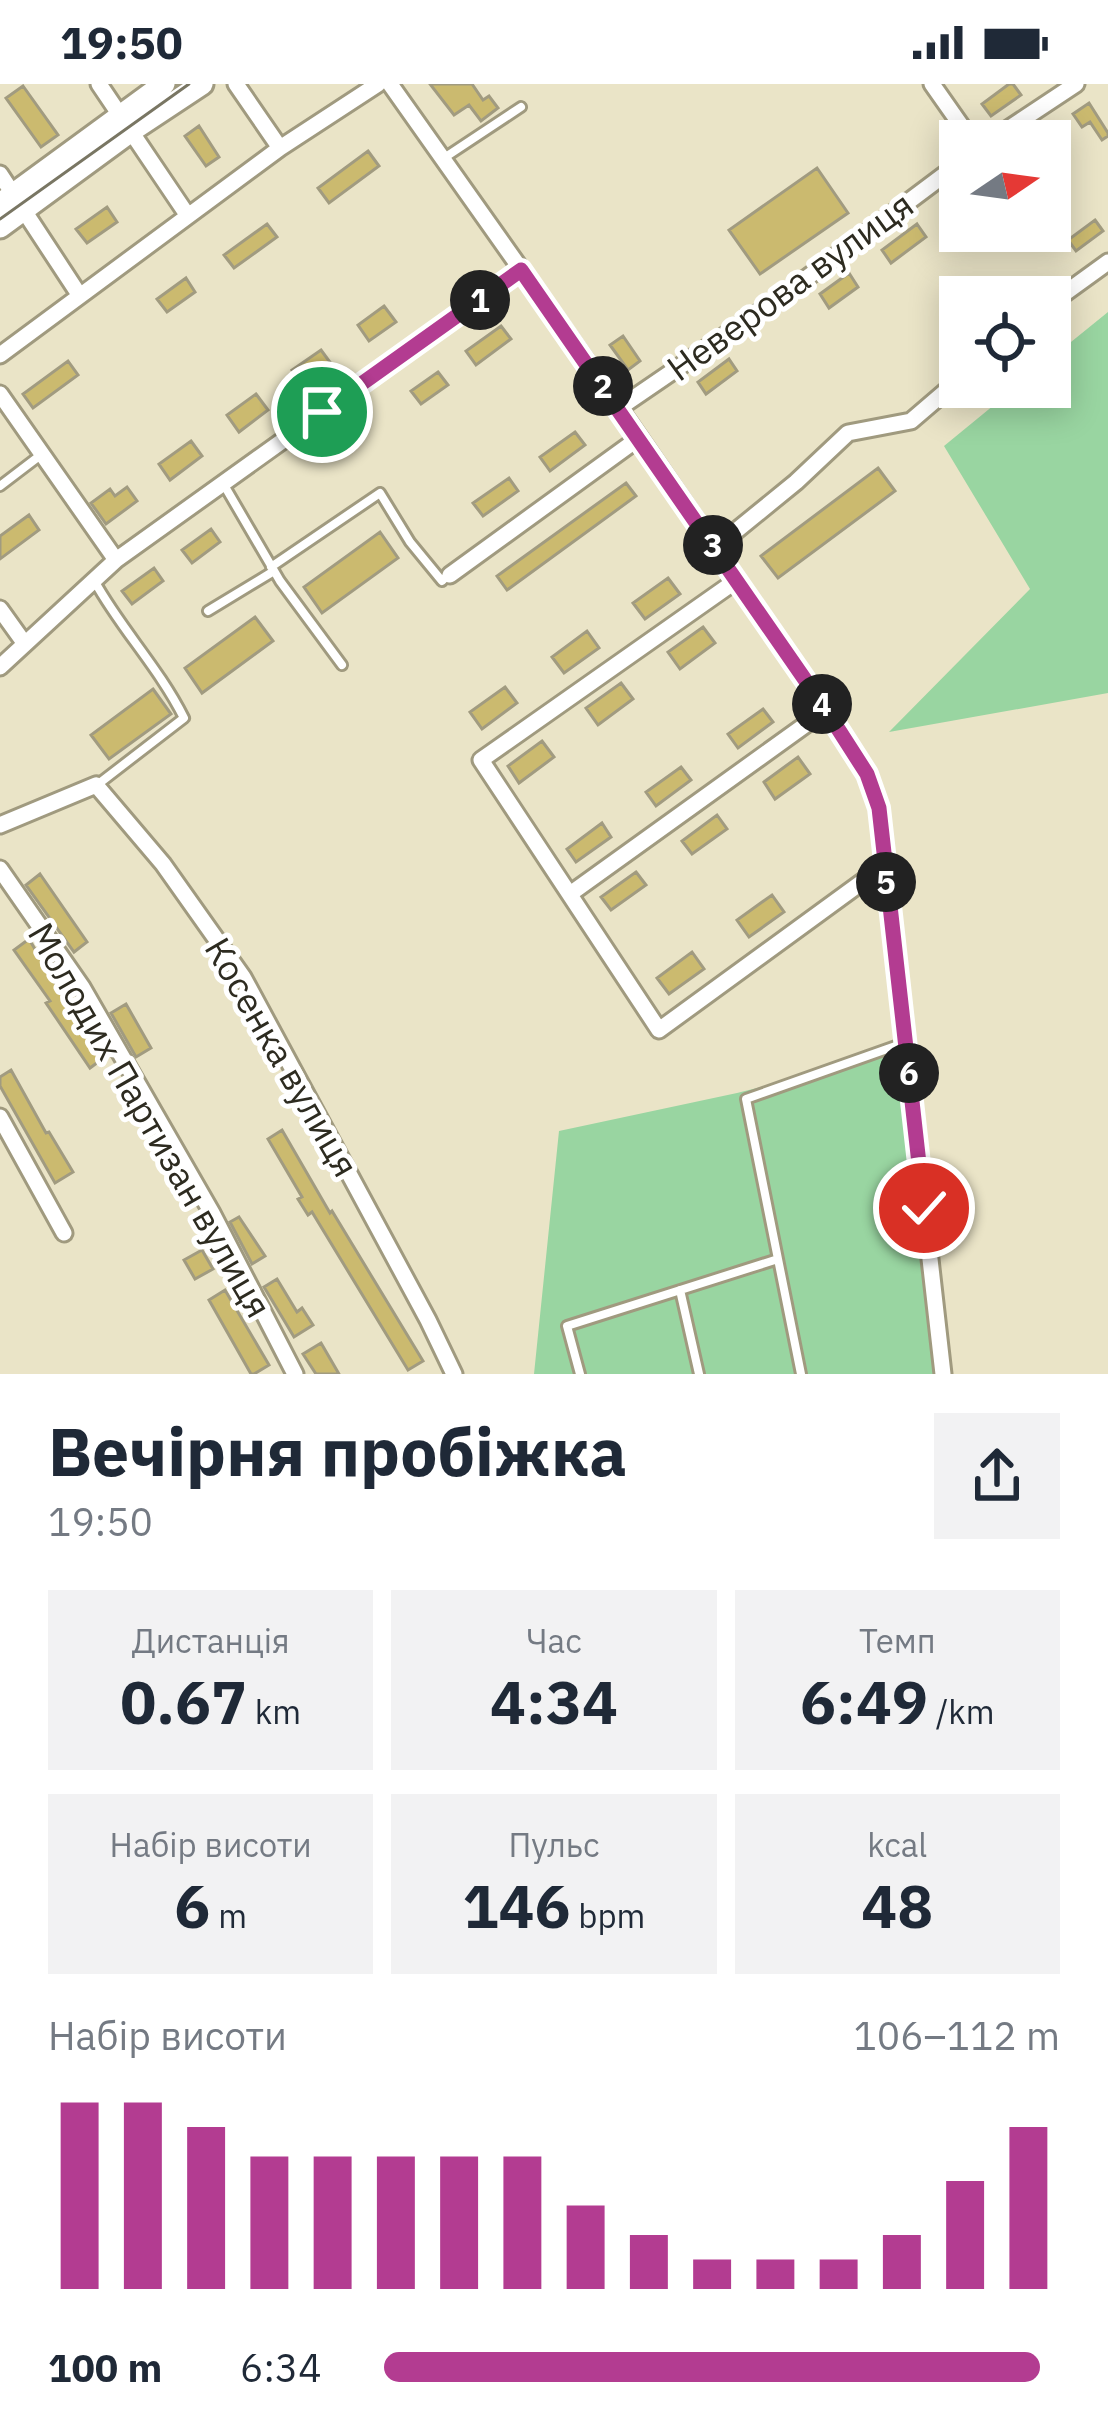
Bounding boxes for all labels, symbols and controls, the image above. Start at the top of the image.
text: 19:50 [60,13,183,71]
north arrow [939,120,1071,252]
map controls [939,120,1071,408]
street label: Неверова вулиця [657,180,922,391]
pin: 1 [450,270,510,330]
button: locate [939,276,1071,408]
text: 1 [470,278,490,321]
pin: 2 [573,356,633,416]
pin [271,361,373,463]
text: 2 [593,364,613,407]
icon: arrive [289,379,355,445]
pin: 3 [683,515,743,575]
text: 3 [703,523,723,566]
pin: 4 [792,674,852,734]
text: 4 [812,682,832,725]
pin: 5 [856,852,916,912]
text: 5 [876,860,896,903]
street label: Молодих Партизан вулиця [18,914,283,1326]
street label: Косенка вулиця [195,929,370,1185]
pin: 6 [879,1043,939,1103]
text: 6 [899,1051,919,1094]
pin [873,1157,975,1259]
icon: check [891,1175,957,1241]
text: Вечірня пробіжка [48,1408,627,1494]
button: share [934,1413,1060,1539]
text: 19:50 [48,1496,153,1547]
text: Дистанція [132,1619,290,1662]
text: Час [526,1619,582,1662]
text: Темп [859,1619,936,1662]
text: 0.67 [120,1662,247,1741]
text: 4:34 [490,1662,618,1741]
text: 6:49 [800,1662,928,1741]
text: km [247,1690,301,1733]
text: /km [928,1690,995,1733]
text: Набір висоти [110,1823,312,1866]
text: Пульс [508,1823,600,1866]
text: kcal [867,1823,927,1866]
text: 6 [174,1866,210,1945]
text: 146 [463,1866,571,1945]
text: 48 [861,1866,933,1945]
text: m [210,1894,247,1937]
text: bpm [571,1894,645,1937]
text: Набір висоти [48,2010,287,2061]
text: 106–112 m [853,2010,1060,2061]
text: 100 m [48,2342,162,2393]
text: 6:34 [240,2342,322,2393]

